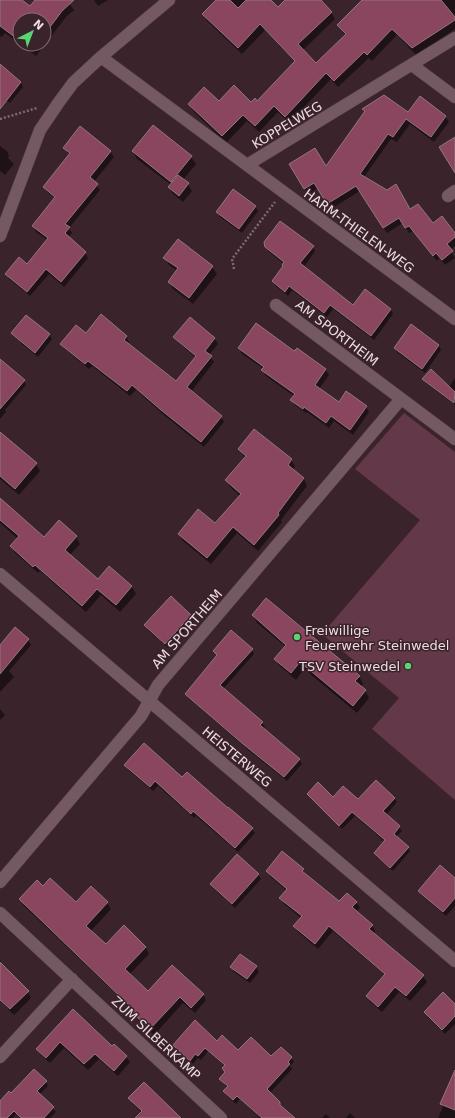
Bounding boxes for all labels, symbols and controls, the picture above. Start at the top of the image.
north arrow [12,12,52,52]
text: N [31,17,46,33]
street label: KOPPELWEG [249,98,325,152]
street label: HARM-THIELEN-WEG [301,186,417,276]
street label: AM SPORTHEIM [293,297,381,369]
street label: AM SPORTHEIM [149,586,225,672]
place label: Freiwillige Feuerwehr Steinwedel [305,623,449,653]
marker: Freiwillige Feuerwehr Steinwedel [292,632,302,642]
place label: TSV Steinwedel [298,659,400,674]
marker: TSV Steinwedel [403,661,413,671]
street label: HEISTERWEG [199,724,275,790]
street label: ZUM SILBERKAMP [109,993,203,1083]

